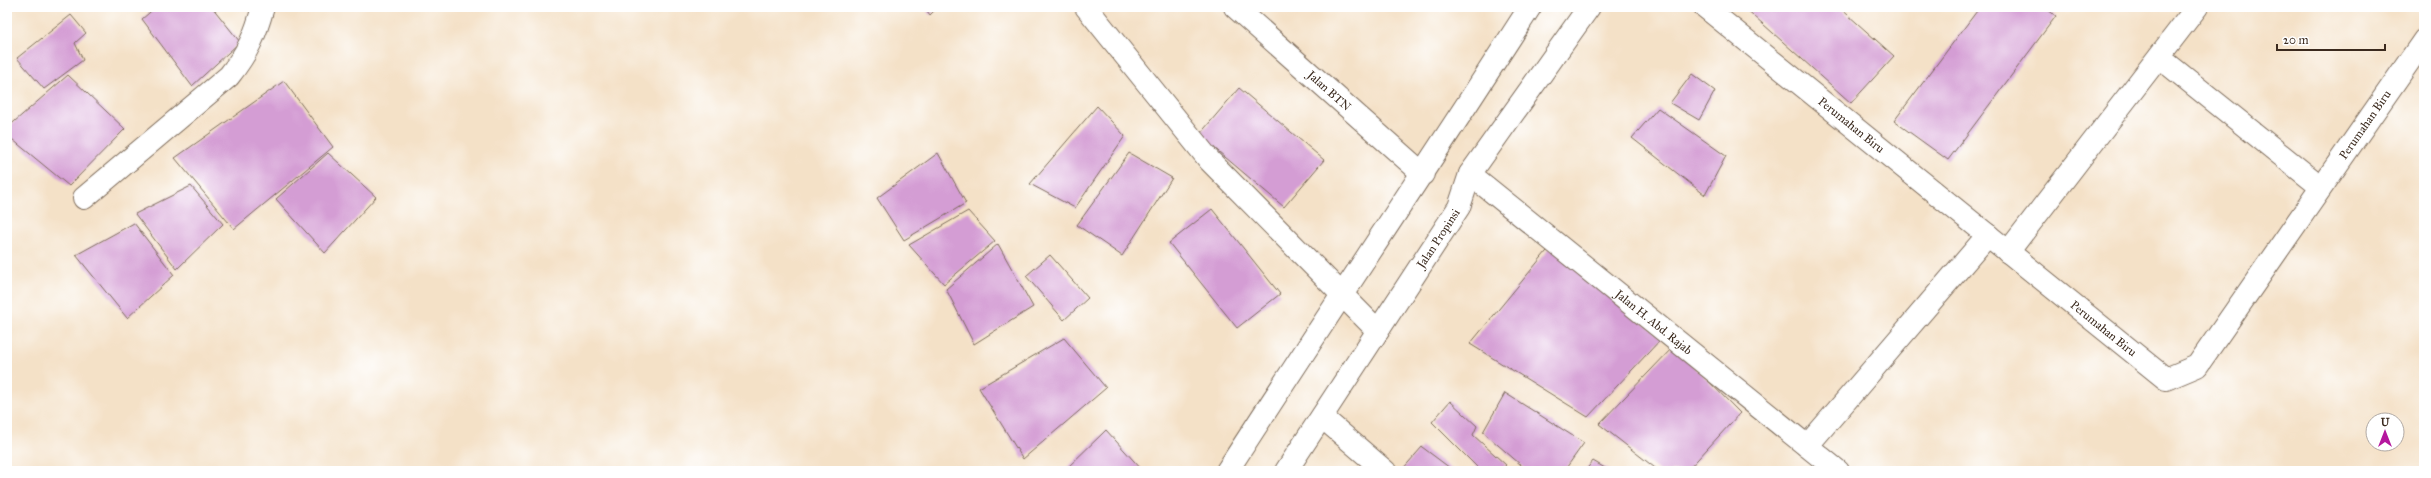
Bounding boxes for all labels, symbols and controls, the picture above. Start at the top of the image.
scale bar [2277,26,2385,52]
text: 20 m [2283,33,2309,47]
street label: Jalan BTN [1302,66,1354,114]
street label: Perumahan Biru [2336,87,2394,162]
street label: Perumahan Biru [1815,94,1888,156]
street label: Jalan Propinsi [1413,206,1463,273]
street label: Jalan H. Abd. Rajab [1610,286,1695,358]
street label: Perumahan Biru [2068,298,2140,360]
north arrow [2365,412,2405,452]
text: U [2381,416,2390,429]

